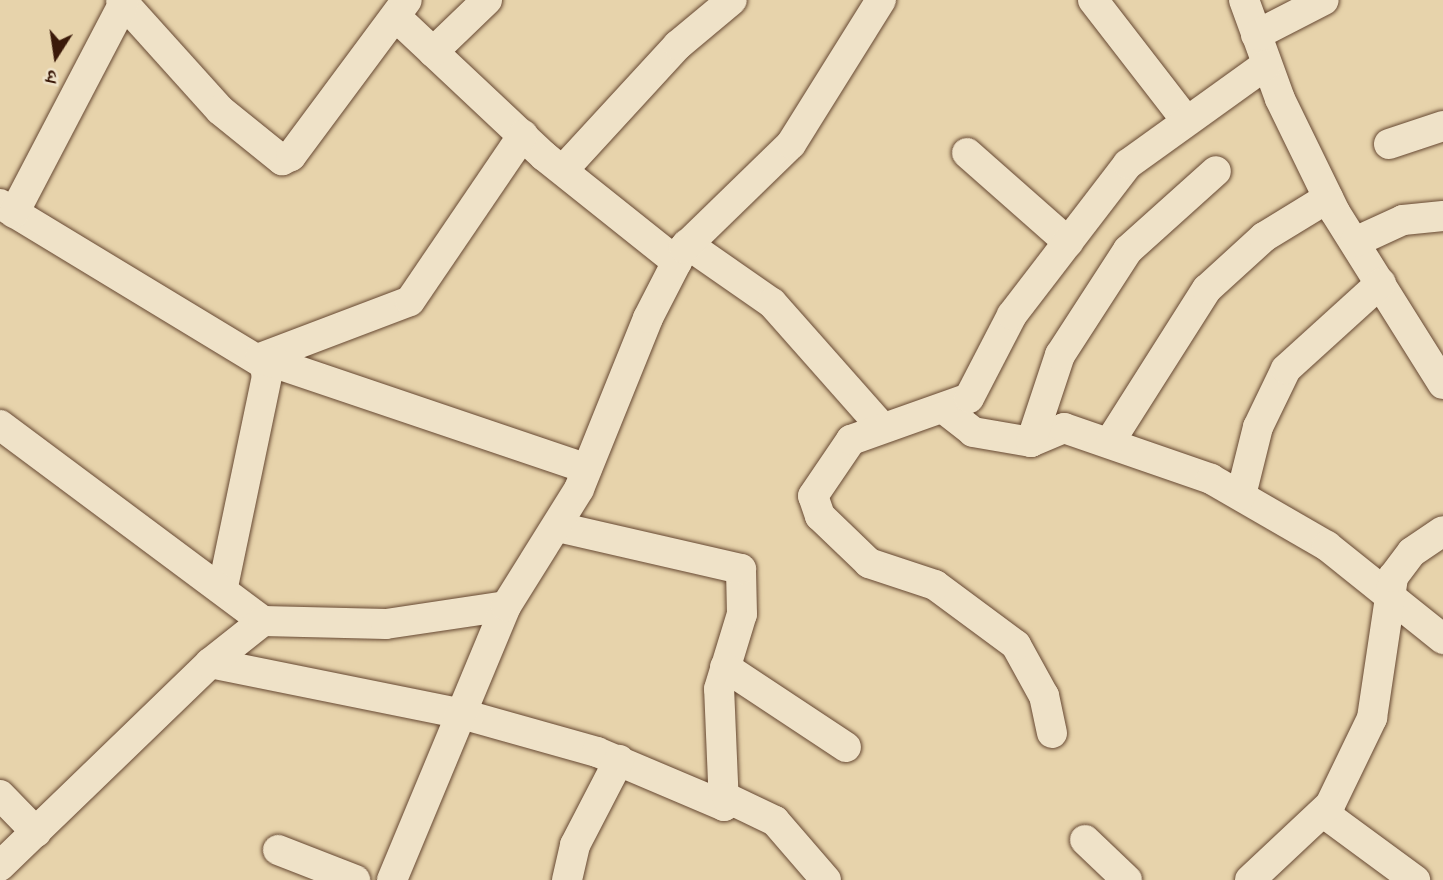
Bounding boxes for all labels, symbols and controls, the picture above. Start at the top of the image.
north arrow [21,21,91,91]
text: उ [45,65,59,88]

